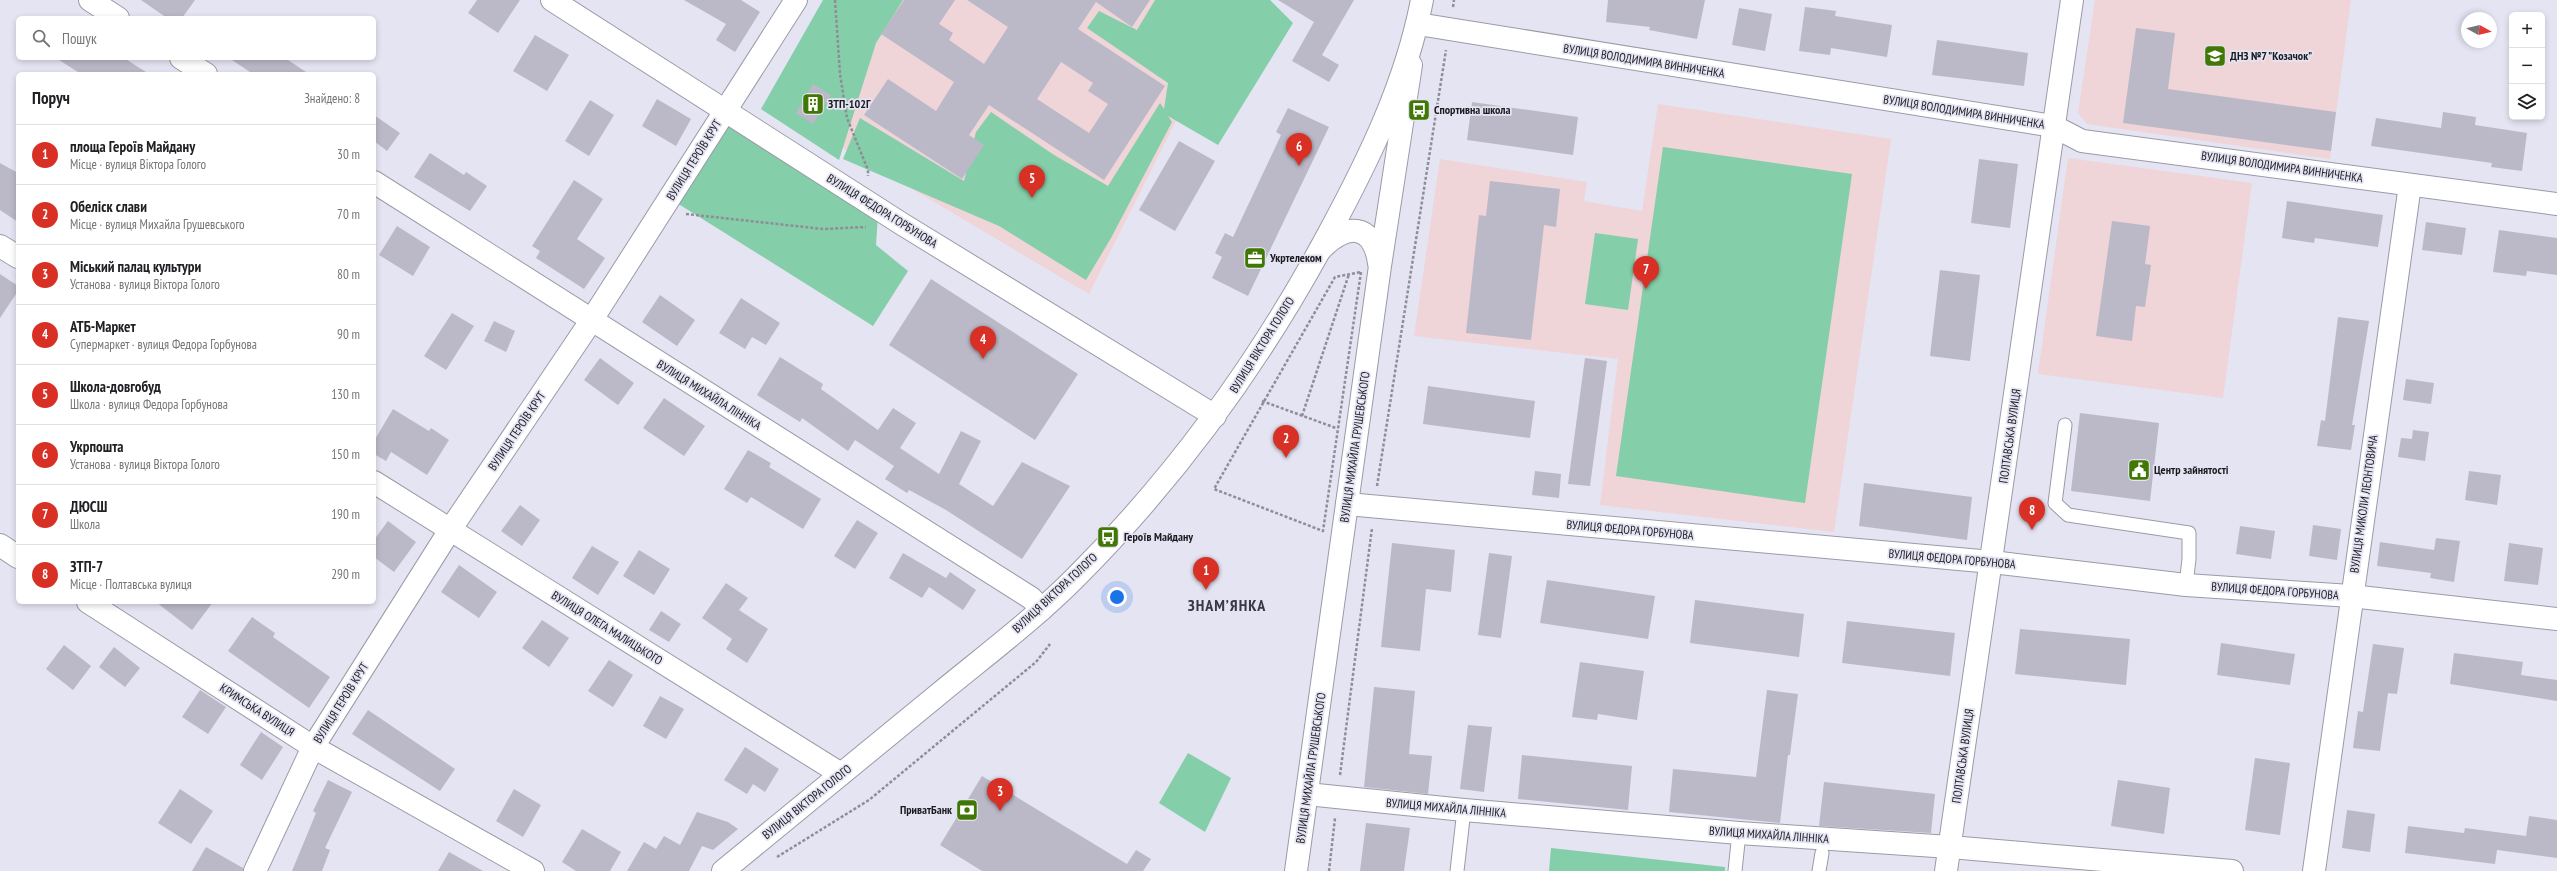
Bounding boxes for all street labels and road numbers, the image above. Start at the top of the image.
street label: ВУЛИЦЯ ВОЛОДИМИРА ВИННИЧЕНКА [1562,40,1726,81]
street label: ВУЛИЦЯ ВОЛОДИМИРА ВИННИЧЕНКА [1882,91,2046,132]
street label: ВУЛИЦЯ ГЕРОЇВ КРУТ [663,116,725,203]
street label: ВУЛИЦЯ ВОЛОДИМИРА ВИННИЧЕНКА [2200,148,2364,185]
street label: ВУЛИЦЯ ФЕДОРА ГОРБУНОВА [824,170,941,251]
street label: ВУЛИЦЯ ВІКТОРА ГОЛОГО [1226,294,1297,396]
street label: ВУЛИЦЯ МИХАЙЛА ЛІННІКА [654,356,765,433]
street label: ВУЛИЦЯ МИХАЙЛА ГРУШЕВСЬКОГО [1336,370,1373,523]
street label: ВУЛИЦЯ ГЕРОЇВ КРУТ [485,388,549,473]
street label: ПОЛТАВСЬКА ВУЛИЦЯ [1995,388,2024,484]
street label: ВУЛИЦЯ МИКОЛИ ЛЕОНТОВИЧА [2346,434,2381,574]
street label: ВУЛИЦЯ ФЕДОРА ГОРБУНОВА [1566,516,1695,543]
street label: ВУЛИЦЯ ФЕДОРА ГОРБУНОВА [1888,545,2017,572]
street label: ВУЛИЦЯ ВІКТОРА ГОЛОГО [1009,549,1100,636]
street label: ВУЛИЦЯ ФЕДОРА ГОРБУНОВА [2211,579,2339,602]
street label: ВУЛИЦЯ ОЛЕГА МАЛИЦЬКОГО [549,587,666,668]
street label: ВУЛИЦЯ ГЕРОЇВ КРУТ [310,659,372,746]
street label: КРИМСЬКА ВУЛИЦЯ [217,680,297,739]
street label: ВУЛИЦЯ МИХАЙЛА ГРУШЕВСЬКОГО [1292,691,1329,844]
street label: ПОЛТАВСЬКА ВУЛИЦЯ [1948,708,1977,804]
street label: ВУЛИЦЯ ВІКТОРА ГОЛОГО [759,761,855,842]
street label: ВУЛИЦЯ МИХАЙЛА ЛІННІКА [1385,795,1507,820]
street label: ВУЛИЦЯ МИХАЙЛА ЛІННІКА [1708,823,1830,846]

